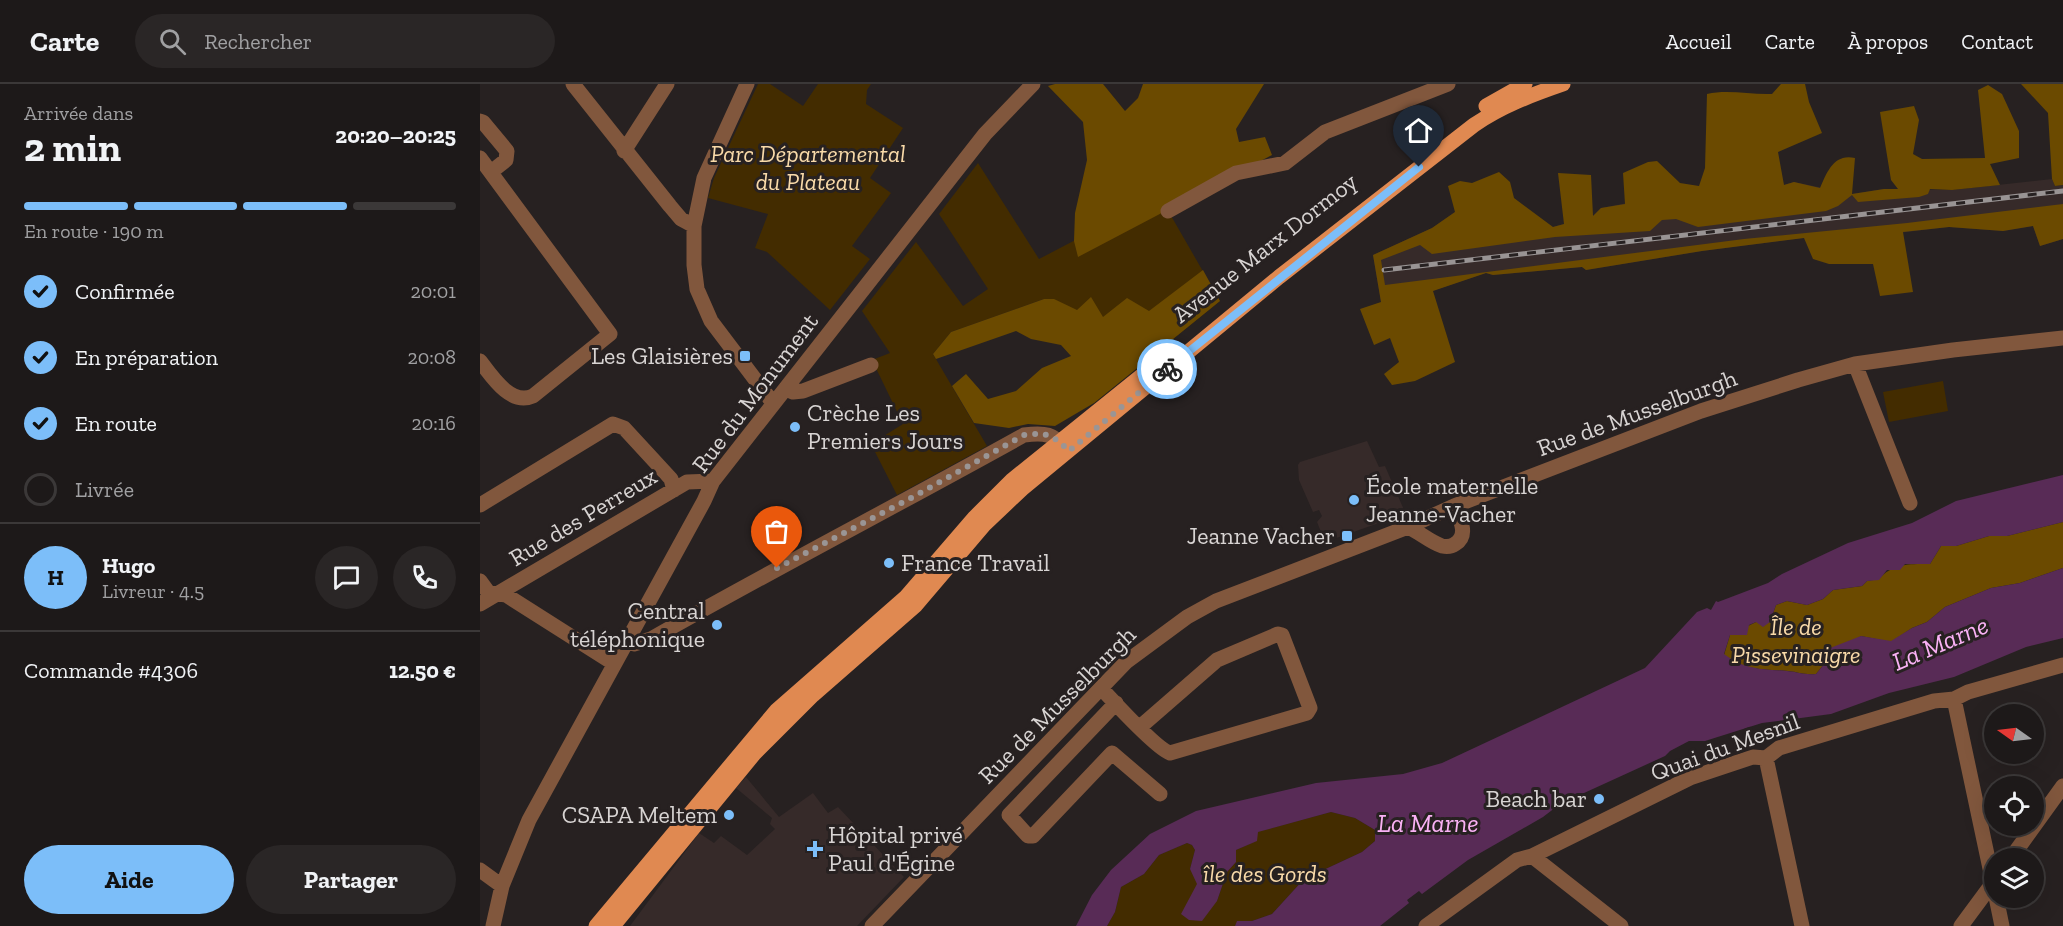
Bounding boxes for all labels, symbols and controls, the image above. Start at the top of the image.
search box [135,14,555,68]
text: Carte [30,25,99,58]
icon: search [156,25,189,58]
text: Rechercher [204,28,312,55]
text: Accueil [1666,29,1732,54]
text: Carte [1765,29,1815,54]
text: À propos [1848,29,1928,54]
text: Contact [1961,29,2033,54]
text: Arrivée dans [24,101,133,125]
pin [1393,105,1444,167]
icon: home [1402,114,1435,147]
text: 20:20–20:25 [335,122,456,149]
text: 2 min [24,124,121,171]
park label: Parc Départemental du Plateau [710,139,906,196]
street label: Avenue Marx Dormoy [1167,166,1363,329]
text: En route · 190 m [24,219,164,243]
icon: check [24,275,57,308]
text: Confirmée [75,278,175,305]
text: 20:01 [410,279,456,303]
street label: Rue du Monument [685,307,824,478]
courier [1137,339,1197,399]
icon: check [24,341,57,374]
place label: Les Glaisières [591,341,733,370]
text: En préparation [75,344,218,371]
text: 20:08 [407,345,456,369]
marker: Les Glaisières [738,349,752,363]
icon: bike [1151,353,1184,386]
street label: Rue de Musselburgh [1533,363,1741,462]
place label: Crèche Les Premiers Jours [807,398,963,455]
icon: check [24,407,57,440]
text: En route [75,410,157,437]
text: 20:16 [411,411,456,435]
marker: Crèche Les Premiers Jours [788,420,802,434]
street label: Rue des Perreux [504,461,662,572]
place label: École maternelle Jeanne-Vacher [1366,471,1538,528]
text: Livrée [75,476,134,503]
marker: École maternelle Jeanne-Vacher [1347,493,1361,507]
pin [751,506,802,568]
icon: bag [760,515,793,548]
place label: Jeanne Vacher [1187,521,1335,550]
marker: Jeanne Vacher [1340,529,1354,543]
button: chat [315,546,378,609]
button: phone [393,546,456,609]
place label: France Travail [901,548,1050,577]
text: Hugo [102,552,155,579]
marker: France Travail [882,556,896,570]
text: H [47,564,64,591]
text: Livreur · 4.5 [102,579,204,603]
place label: Central téléphonique [570,596,705,653]
water label: La Marne [1887,608,1993,678]
park label: Île de Pissevinaigre [1732,612,1861,669]
marker: Central téléphonique [710,618,724,632]
street label: Rue de Musselburgh [972,620,1142,789]
text: Commande #4306 [24,657,198,684]
text: 12.50 € [389,657,456,684]
north arrow [1984,704,2044,764]
map controls [1984,704,2044,908]
street label: Quai du Mesnil [1646,706,1803,787]
button: locate [1984,776,2044,836]
place label: Beach bar [1485,784,1587,813]
marker: Beach bar [1592,792,1606,806]
place label: CSAPA Meltem [562,800,717,829]
water label: La Marne [1377,807,1479,839]
marker: CSAPA Meltem [722,808,736,822]
place label: Hôpital privé Paul d'Égine [828,820,963,877]
marker: Hôpital privé Paul d'Égine [806,840,824,858]
button: Aide [24,845,234,914]
button: Partager [246,845,456,914]
button: layers [1984,848,2044,908]
park label: île des Gords [1203,859,1327,888]

